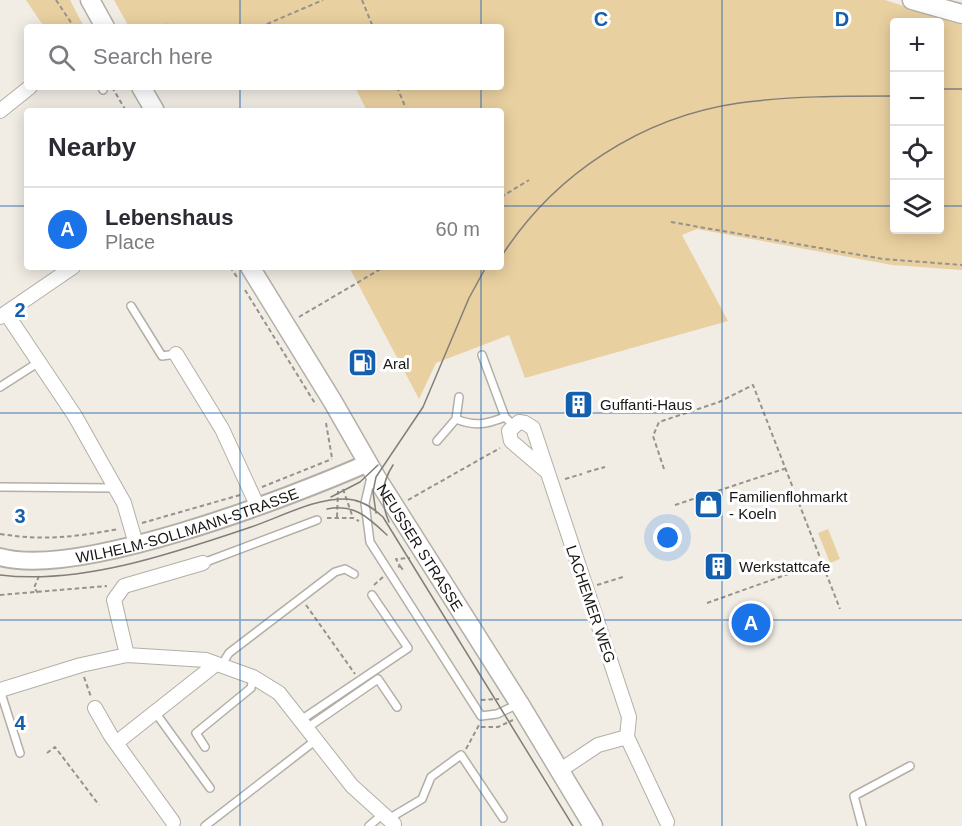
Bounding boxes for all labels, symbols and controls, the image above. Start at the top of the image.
text: C [594,8,608,30]
text: D [835,8,849,30]
map controls [890,18,944,234]
button: + [890,18,944,72]
search box [24,24,504,90]
icon: search [45,41,78,74]
text: Search here [93,44,213,69]
button: − [890,72,944,126]
button: locate [890,126,944,180]
text: Nearby [48,132,136,162]
button: layers [890,180,944,234]
text: Lebenshaus [105,205,233,230]
text: A [60,218,75,240]
text: 60 m [436,218,480,240]
text: Place [105,231,155,253]
text: 2 [14,299,26,321]
fuel station icon: Aral [346,347,378,379]
place label: Aral [383,355,410,372]
building icon: Guffanti-Haus [563,388,595,420]
place label: Guffanti-Haus [600,396,692,413]
street label: NEUSSER STRASSE [374,481,467,614]
street label: WILHELM-SOLLMANN-STRASSE [74,484,300,565]
place label: Familienflohmarkt - Koeln [729,488,848,522]
shop icon: Familienflohmarkt - Koeln [692,489,724,521]
text: 3 [14,505,26,527]
your location [653,523,682,552]
street label: LACHEMER WEG [563,543,619,665]
building icon: Werkstattcafe [702,550,734,582]
place label: Werkstattcafe [739,558,830,575]
pin: A [732,600,771,646]
text: 4 [14,712,26,734]

